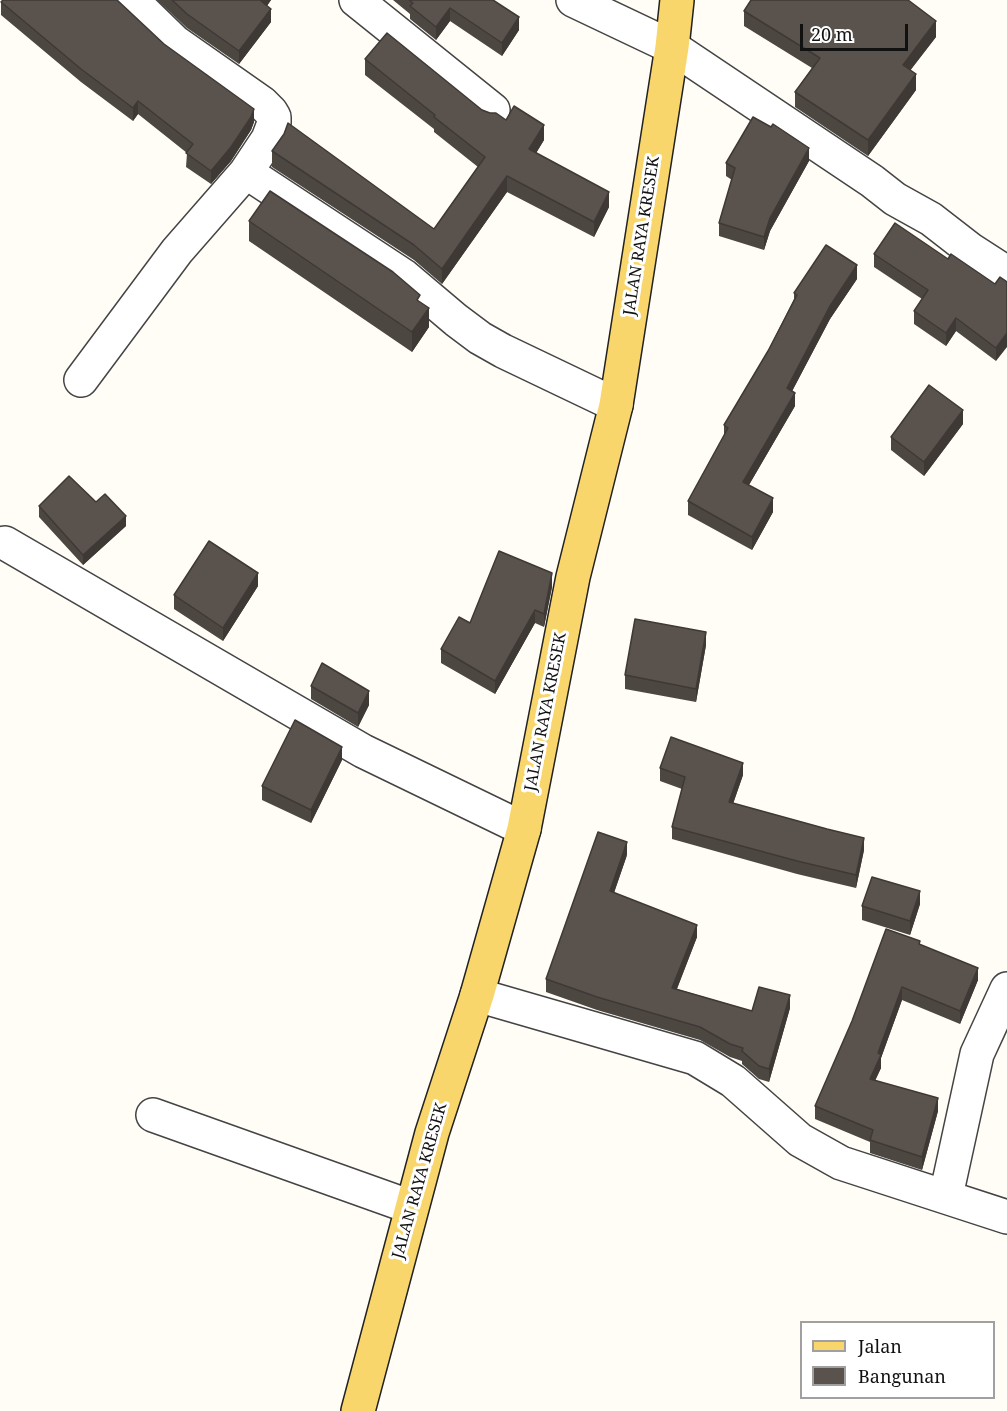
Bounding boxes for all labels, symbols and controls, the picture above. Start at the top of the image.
scale bar [803,12,911,50]
text: 20 m [811,22,853,46]
street label: JALAN RAYA KRESEK [620,155,664,317]
street label: JALAN RAYA KRESEK [521,631,571,793]
street label: JALAN RAYA KRESEK [389,1101,451,1261]
legend [800,1321,995,1399]
text: Jalan [858,1334,902,1358]
text: Bangunan [858,1364,946,1388]

